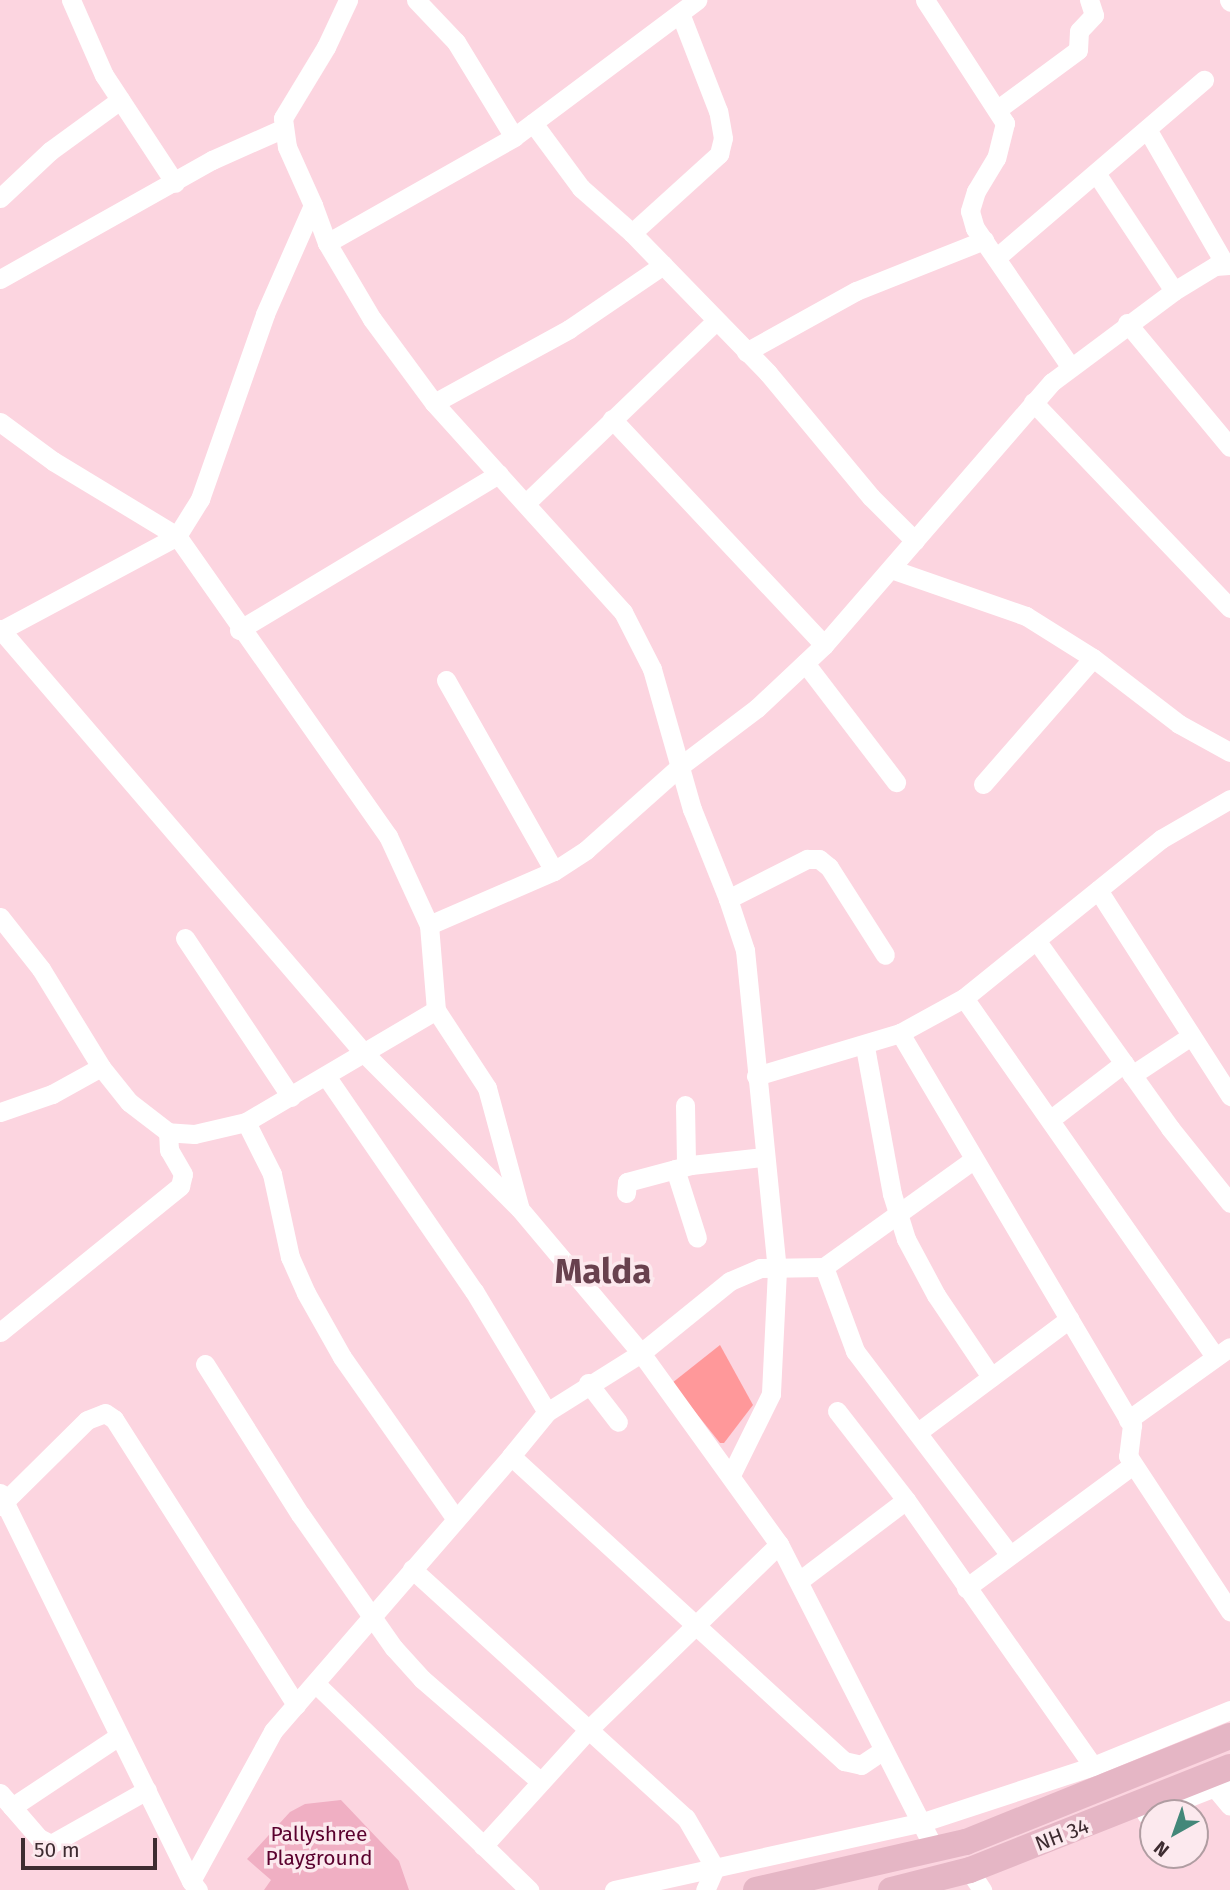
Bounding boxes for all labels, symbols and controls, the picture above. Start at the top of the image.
district label: Malda [555,1250,651,1292]
north arrow [1139,1799,1209,1869]
street label: NH 34 [1031,1813,1093,1857]
park label: Pallyshree Playground [265,1821,373,1871]
scale bar [24,1824,161,1868]
text: N [1149,1836,1174,1862]
text: 50 m [34,1837,80,1863]

